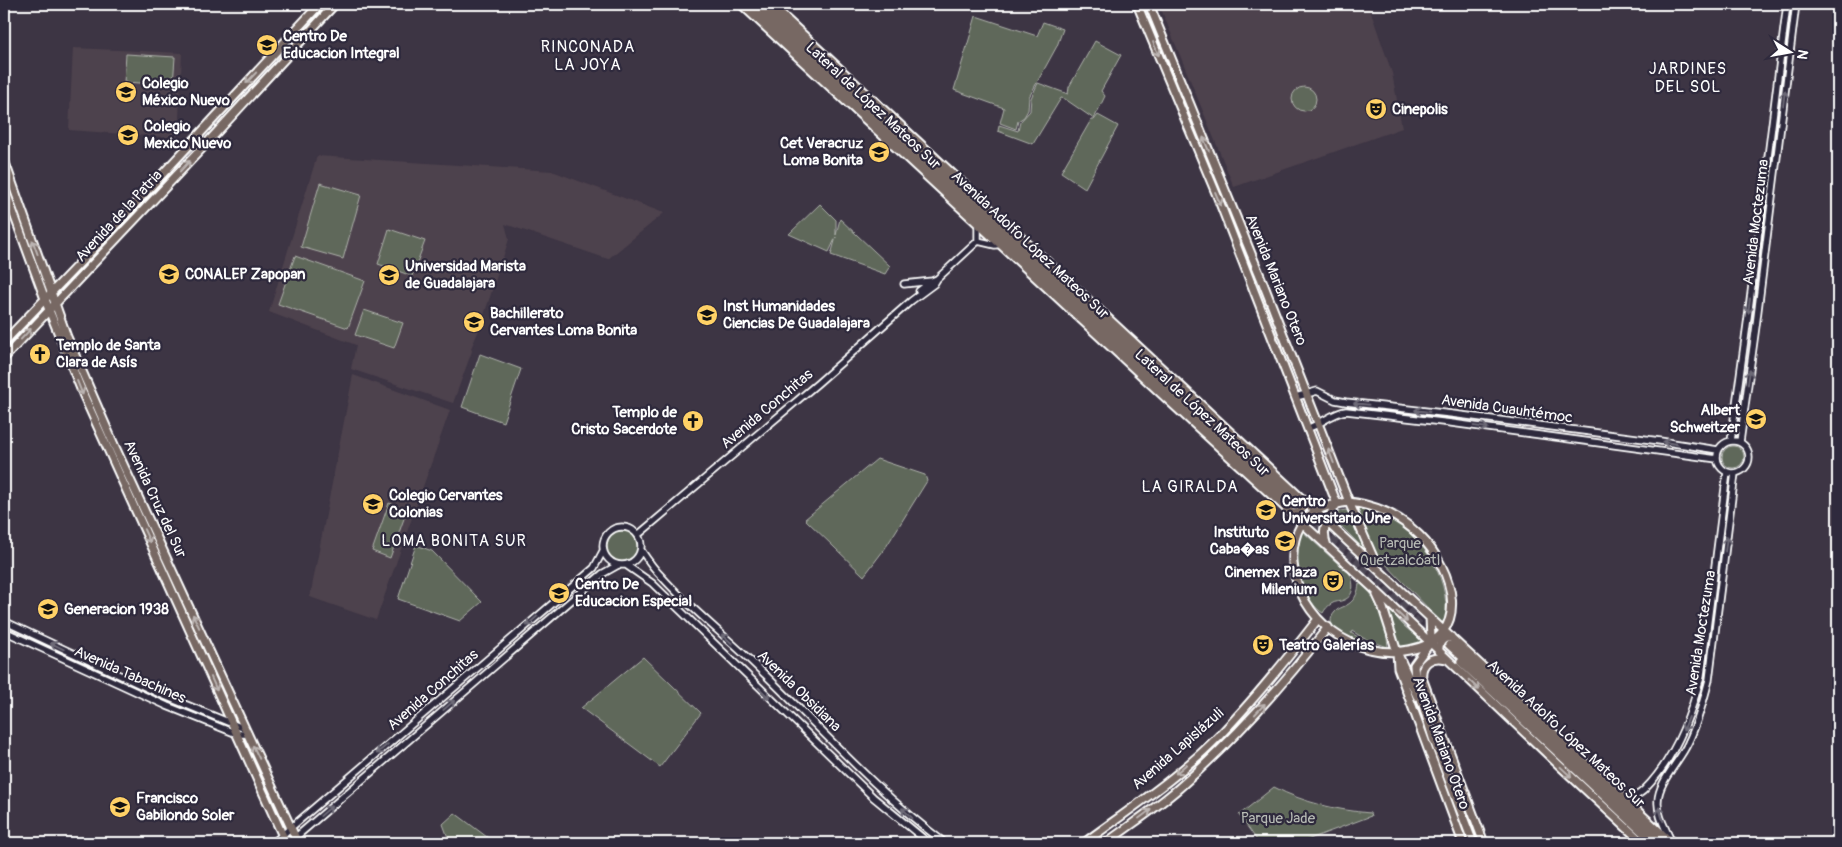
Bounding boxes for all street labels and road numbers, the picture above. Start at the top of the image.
street label: Lateral de López Mateos Sur [801,38,945,174]
street label: Avenida Moctezuma [1739,158,1773,286]
street label: Avenida de la Patria [72,166,166,266]
street label: Avenida Adolfo López Mateos Sur [947,167,1113,324]
street label: Avenida Mariano Otero [1241,212,1311,348]
street label: Lateral de López Mateos Sur [1130,345,1274,481]
street label: Avenida Conchitas [717,365,817,453]
street label: Avenida Cuauhtémoc [1440,390,1574,428]
street label: Avenida Cruz del Sur [119,437,191,562]
street label: Avenida Moctezuma [1682,569,1720,697]
street label: Avenida Tabachines [71,642,189,708]
street label: Avenida Conchitas [384,645,483,735]
street label: Avenida Obsidiana [753,646,845,736]
street label: Avenida Adolfo López Mateos Sur [1483,656,1649,813]
street label: Avenida Mariano Otero [1408,674,1474,812]
street label: Avenida Lapislázuli [1128,704,1228,794]

